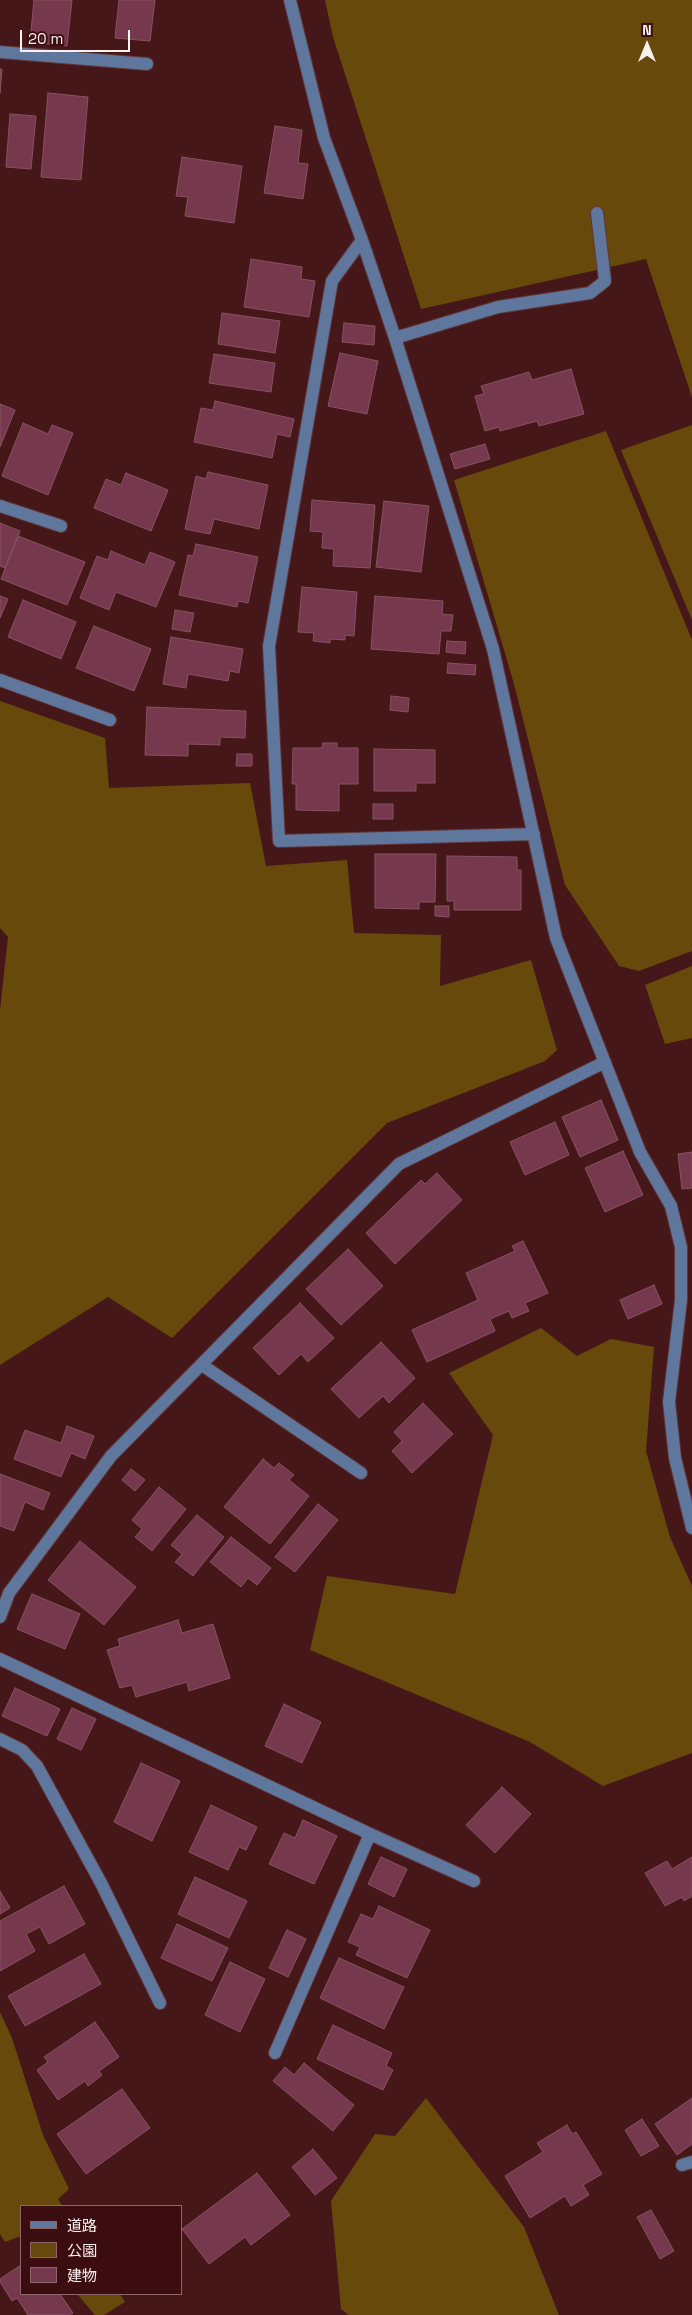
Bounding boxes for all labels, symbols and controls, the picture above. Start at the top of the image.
scale bar [22,20,132,52]
north arrow [622,20,672,70]
text: N [642,21,652,39]
text: 20 m [28,29,63,48]
legend [20,2205,182,2295]
text: 道路 [67,2216,97,2235]
text: 公園 [67,2241,97,2260]
text: 建物 [67,2266,97,2285]

